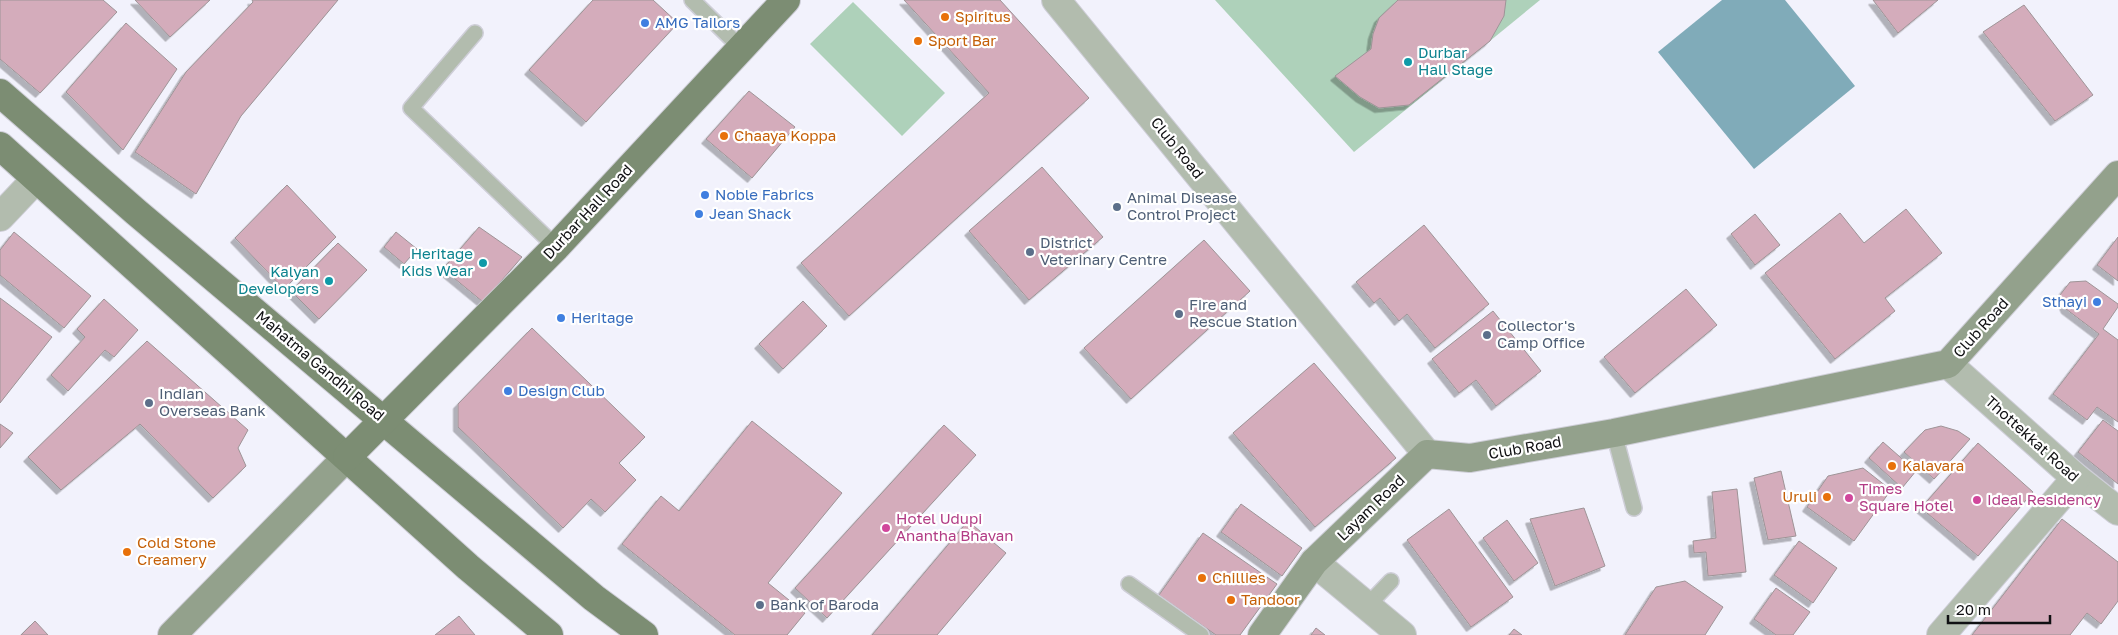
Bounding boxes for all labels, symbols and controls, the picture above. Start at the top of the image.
place label: Spiritus [955,7,1011,25]
marker: Spiritus [939,11,951,23]
place label: AMG Tailors [655,13,740,31]
marker: AMG Tailors [639,17,651,29]
place label: Sport Bar [928,31,996,49]
marker: Sport Bar [912,35,924,47]
place label: Durbar Hall Stage [1418,43,1493,78]
marker: Durbar Hall Stage [1402,56,1414,68]
street label: Club Road [1148,113,1208,182]
place label: Chaaya Koppa [734,126,836,144]
marker: Chaaya Koppa [718,130,730,142]
street label: Durbar Hall Road [539,160,636,262]
place label: Noble Fabrics [715,185,814,203]
place label: Animal Disease Control Project [1127,188,1237,223]
marker: Noble Fabrics [699,189,711,201]
marker: Animal Disease Control Project [1111,201,1123,213]
place label: Jean Shack [709,204,792,222]
marker: Jean Shack [693,208,705,220]
place label: District Veterinary Centre [1040,233,1167,268]
place label: Heritage Kids Wear [401,244,473,279]
marker: District Veterinary Centre [1024,246,1036,258]
marker: Heritage Kids Wear [477,257,489,269]
place label: Kalyan Developers [238,262,319,297]
marker: Kalyan Developers [323,275,335,287]
place label: Sthayi [2042,292,2087,310]
street label: Club Road [1949,294,2012,361]
place label: Fire and Rescue Station [1189,295,1297,330]
marker: Sthayi [2091,296,2103,308]
street label: Mahatma Gandhi Road [253,306,388,424]
place label: Heritage [571,308,634,326]
marker: Fire and Rescue Station [1173,308,1185,320]
marker: Heritage [555,312,567,324]
place label: Collector's Camp Office [1497,316,1585,351]
marker: Collector's Camp Office [1481,329,1493,341]
place label: Design Club [518,381,605,399]
place label: Indian Overseas Bank [159,384,266,419]
marker: Design Club [502,385,514,397]
street label: Thottekkat Road [1982,392,2083,485]
marker: Indian Overseas Bank [143,397,155,409]
street label: Club Road [1487,432,1563,462]
place label: Kalavara [1902,456,1964,474]
marker: Kalavara [1886,460,1898,472]
street label: Layam Road [1333,471,1408,544]
place label: Times Square Hotel [1859,479,1954,514]
place label: Uruli [1782,487,1817,505]
place label: Ideal Residency [1987,490,2101,508]
marker: Uruli [1821,491,1833,503]
marker: Times Square Hotel [1843,492,1855,504]
marker: Ideal Residency [1971,494,1983,506]
place label: Hotel Udupi Anantha Bhavan [896,509,1013,544]
marker: Hotel Udupi Anantha Bhavan [880,522,892,534]
place label: Cold Stone Creamery [137,533,216,568]
marker: Cold Stone Creamery [121,546,133,558]
place label: Chillies [1212,568,1266,586]
marker: Chillies [1196,572,1208,584]
place label: Tandoor [1241,590,1300,608]
scale bar [1948,592,2050,624]
marker: Tandoor [1225,594,1237,606]
place label: Bank of Baroda [770,595,879,613]
marker: Bank of Baroda [754,599,766,611]
text: 20 m [1956,600,1991,618]

